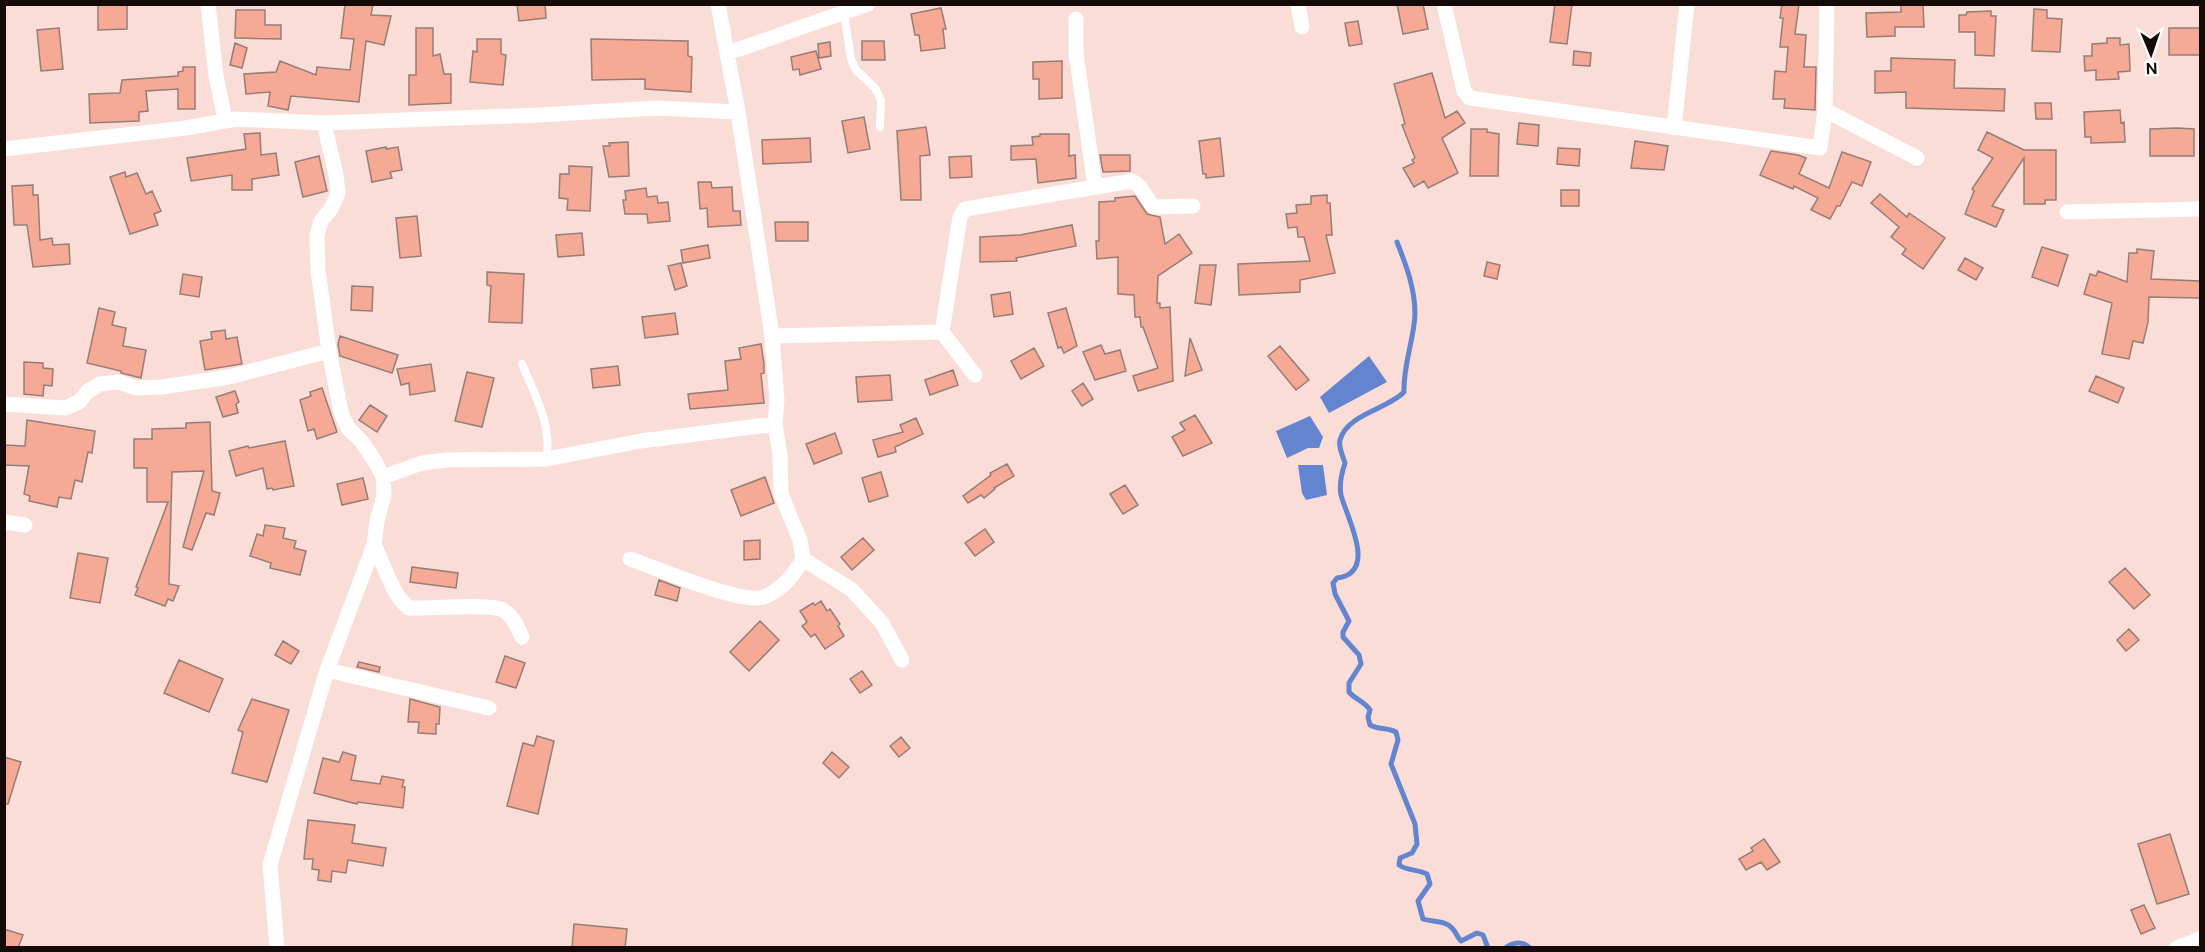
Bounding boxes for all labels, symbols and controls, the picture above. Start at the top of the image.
north arrow [2121,24,2181,84]
text: N [2145,58,2158,79]

